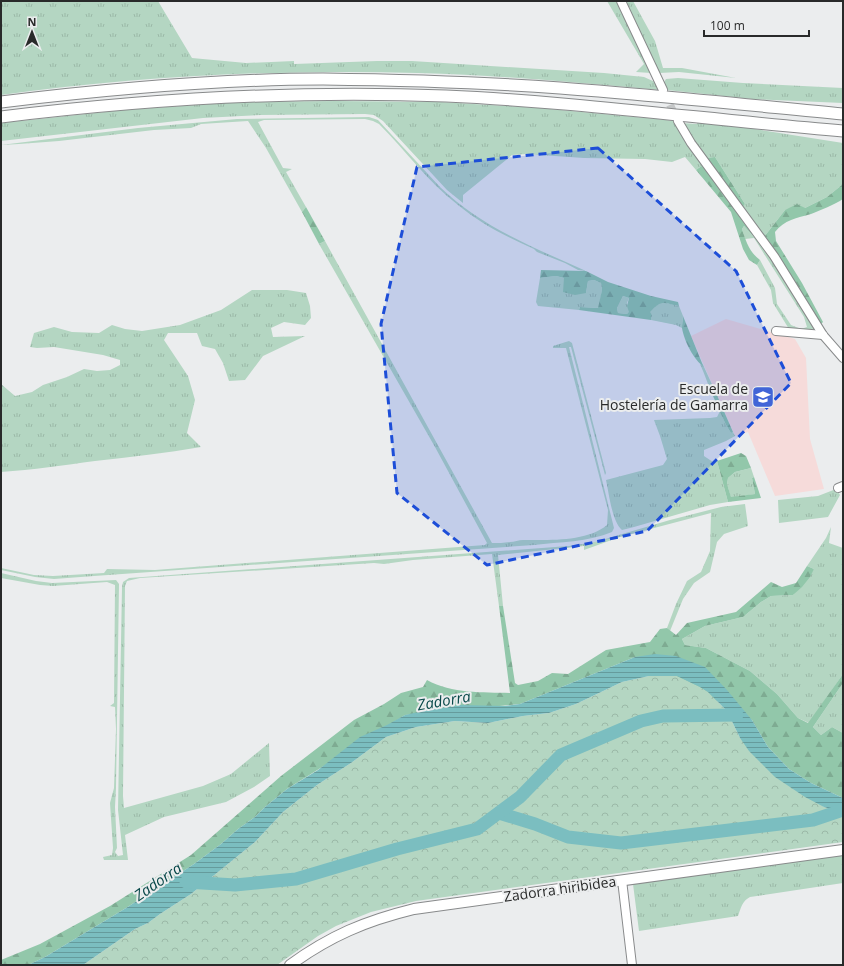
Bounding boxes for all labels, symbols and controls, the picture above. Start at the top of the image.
north arrow [12,12,52,52]
scale bar [704,12,809,38]
text: N [28,14,36,29]
text: 100 m [710,17,745,34]
place label: Escuela de Hostelería de Gamarra [600,379,748,414]
school or university icon: Escuela de Hostelería de Gamarra [750,384,776,410]
water label: Zadorra [415,685,473,715]
water label: Zadorra [129,857,186,905]
street label: Zadorra hiribidea [502,871,617,906]

